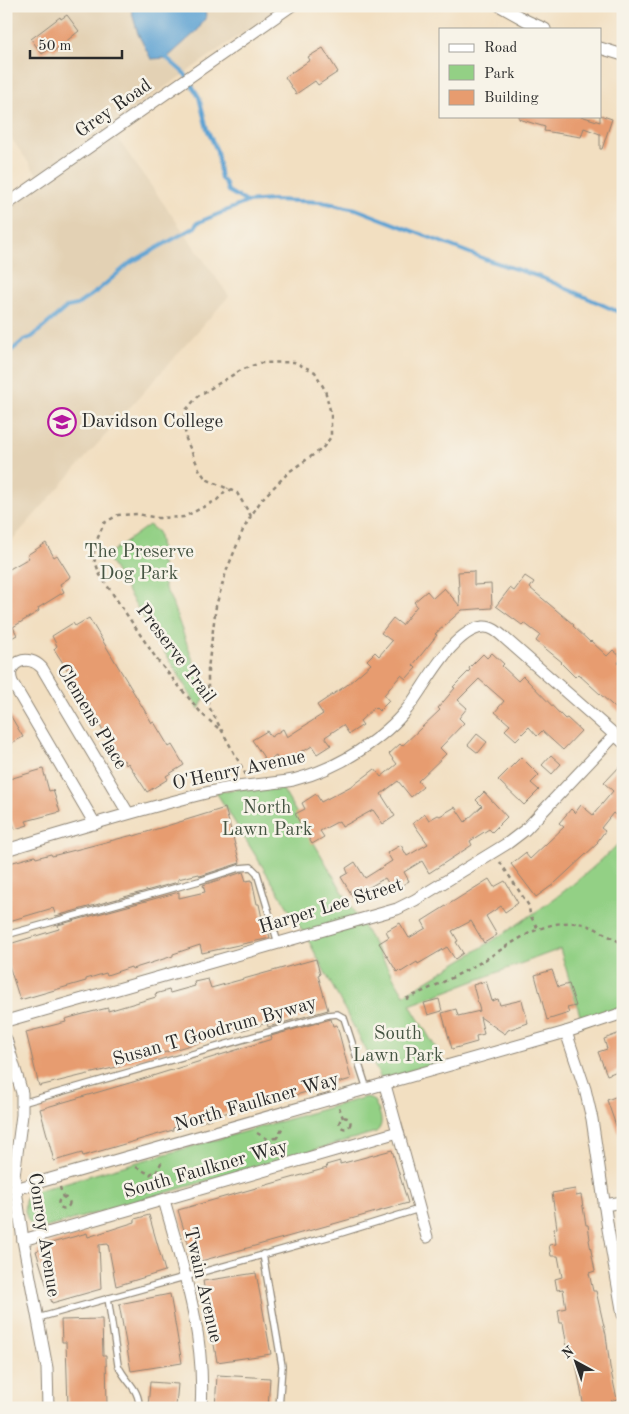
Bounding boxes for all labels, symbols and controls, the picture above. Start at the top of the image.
scale bar [30,28,122,60]
legend [439,28,602,118]
text: 50 m [38,39,72,54]
text: Road [484,41,518,56]
text: Park [484,67,515,82]
street label: Grey Road [73,76,156,142]
text: Building [484,91,539,106]
school or university icon: Davidson College [47,407,77,437]
place label: Davidson College [81,413,223,432]
park label: The Preserve Dog Park [84,543,194,584]
street label: Preserve Trail [132,601,218,707]
street label: Clemens Place [52,661,130,773]
street label: O'Henry Avenue [171,748,307,794]
park label: North Lawn Park [221,799,313,840]
street label: Harper Lee Street [257,876,405,938]
street label: Susan T Goodrum Byway [111,994,319,1070]
park label: South Lawn Park [352,1025,444,1066]
street label: North Faulkner Way [173,1070,341,1136]
street label: South Faulkner Way [122,1137,290,1203]
street label: Conroy Avenue [24,1172,62,1298]
street label: Twain Avenue [179,1225,225,1345]
north arrow [552,1336,602,1386]
text: N [560,1344,577,1362]

